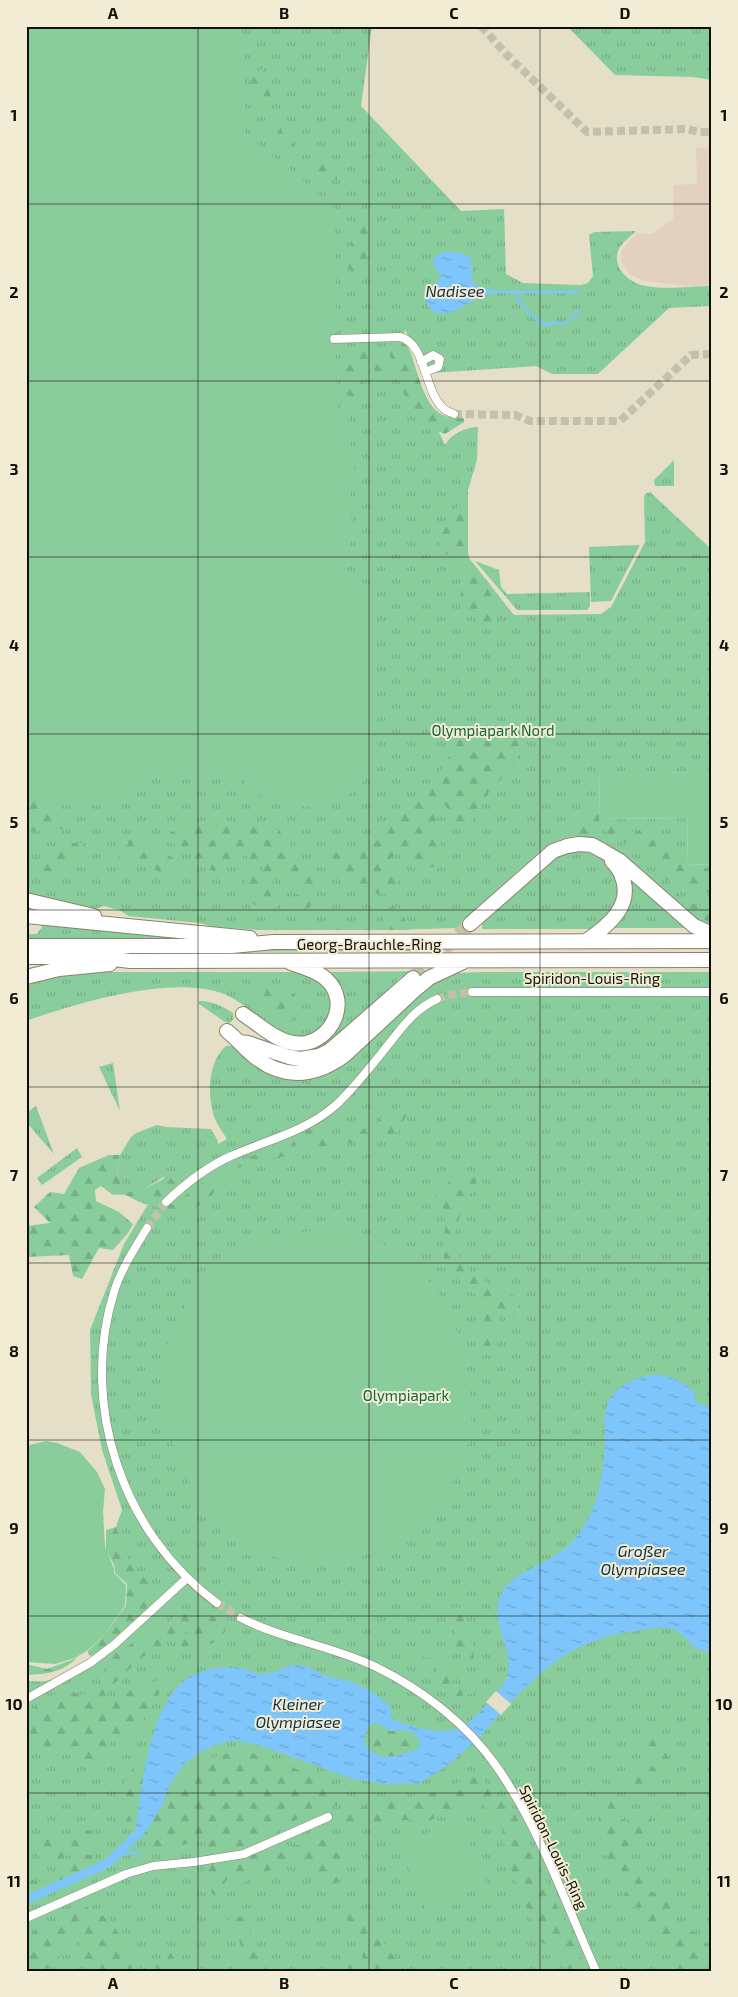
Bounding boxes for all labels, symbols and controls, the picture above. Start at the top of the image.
text: A [108,3,119,22]
text: B [279,3,289,22]
text: C [449,3,459,22]
text: D [620,3,631,22]
text: 1 [11,105,17,124]
text: 1 [721,105,727,124]
water label: Nadisee [426,281,485,300]
text: 2 [9,282,19,301]
text: 2 [719,282,729,301]
text: 3 [9,459,19,478]
text: 3 [719,459,729,478]
text: 4 [9,635,19,654]
text: 4 [719,635,729,654]
park label: Olympiapark Nord [431,721,555,739]
text: 5 [10,812,19,831]
text: 5 [720,812,729,831]
street label: Georg-Brauchle-Ring [297,935,442,953]
street label: Spiridon-Louis-Ring [524,969,661,987]
text: 6 [9,988,19,1007]
text: 6 [719,988,729,1007]
text: 7 [10,1165,19,1184]
text: 7 [720,1165,729,1184]
text: 8 [9,1341,19,1360]
text: 8 [719,1341,729,1360]
park label: Olympiapark [363,1386,450,1404]
text: 9 [9,1518,19,1537]
text: 9 [719,1518,729,1537]
water label: Großer Olympiasee [600,1541,686,1579]
text: 10 [5,1694,23,1713]
water label: Kleiner Olympiasee [255,1694,341,1732]
text: 10 [715,1694,733,1713]
street label: Spiridon-Louis-Ring [516,1782,592,1913]
text: 11 [7,1871,21,1890]
text: 11 [717,1871,731,1890]
text: A [108,1973,119,1992]
text: B [279,1973,289,1992]
text: C [449,1973,459,1992]
text: D [620,1973,631,1992]

